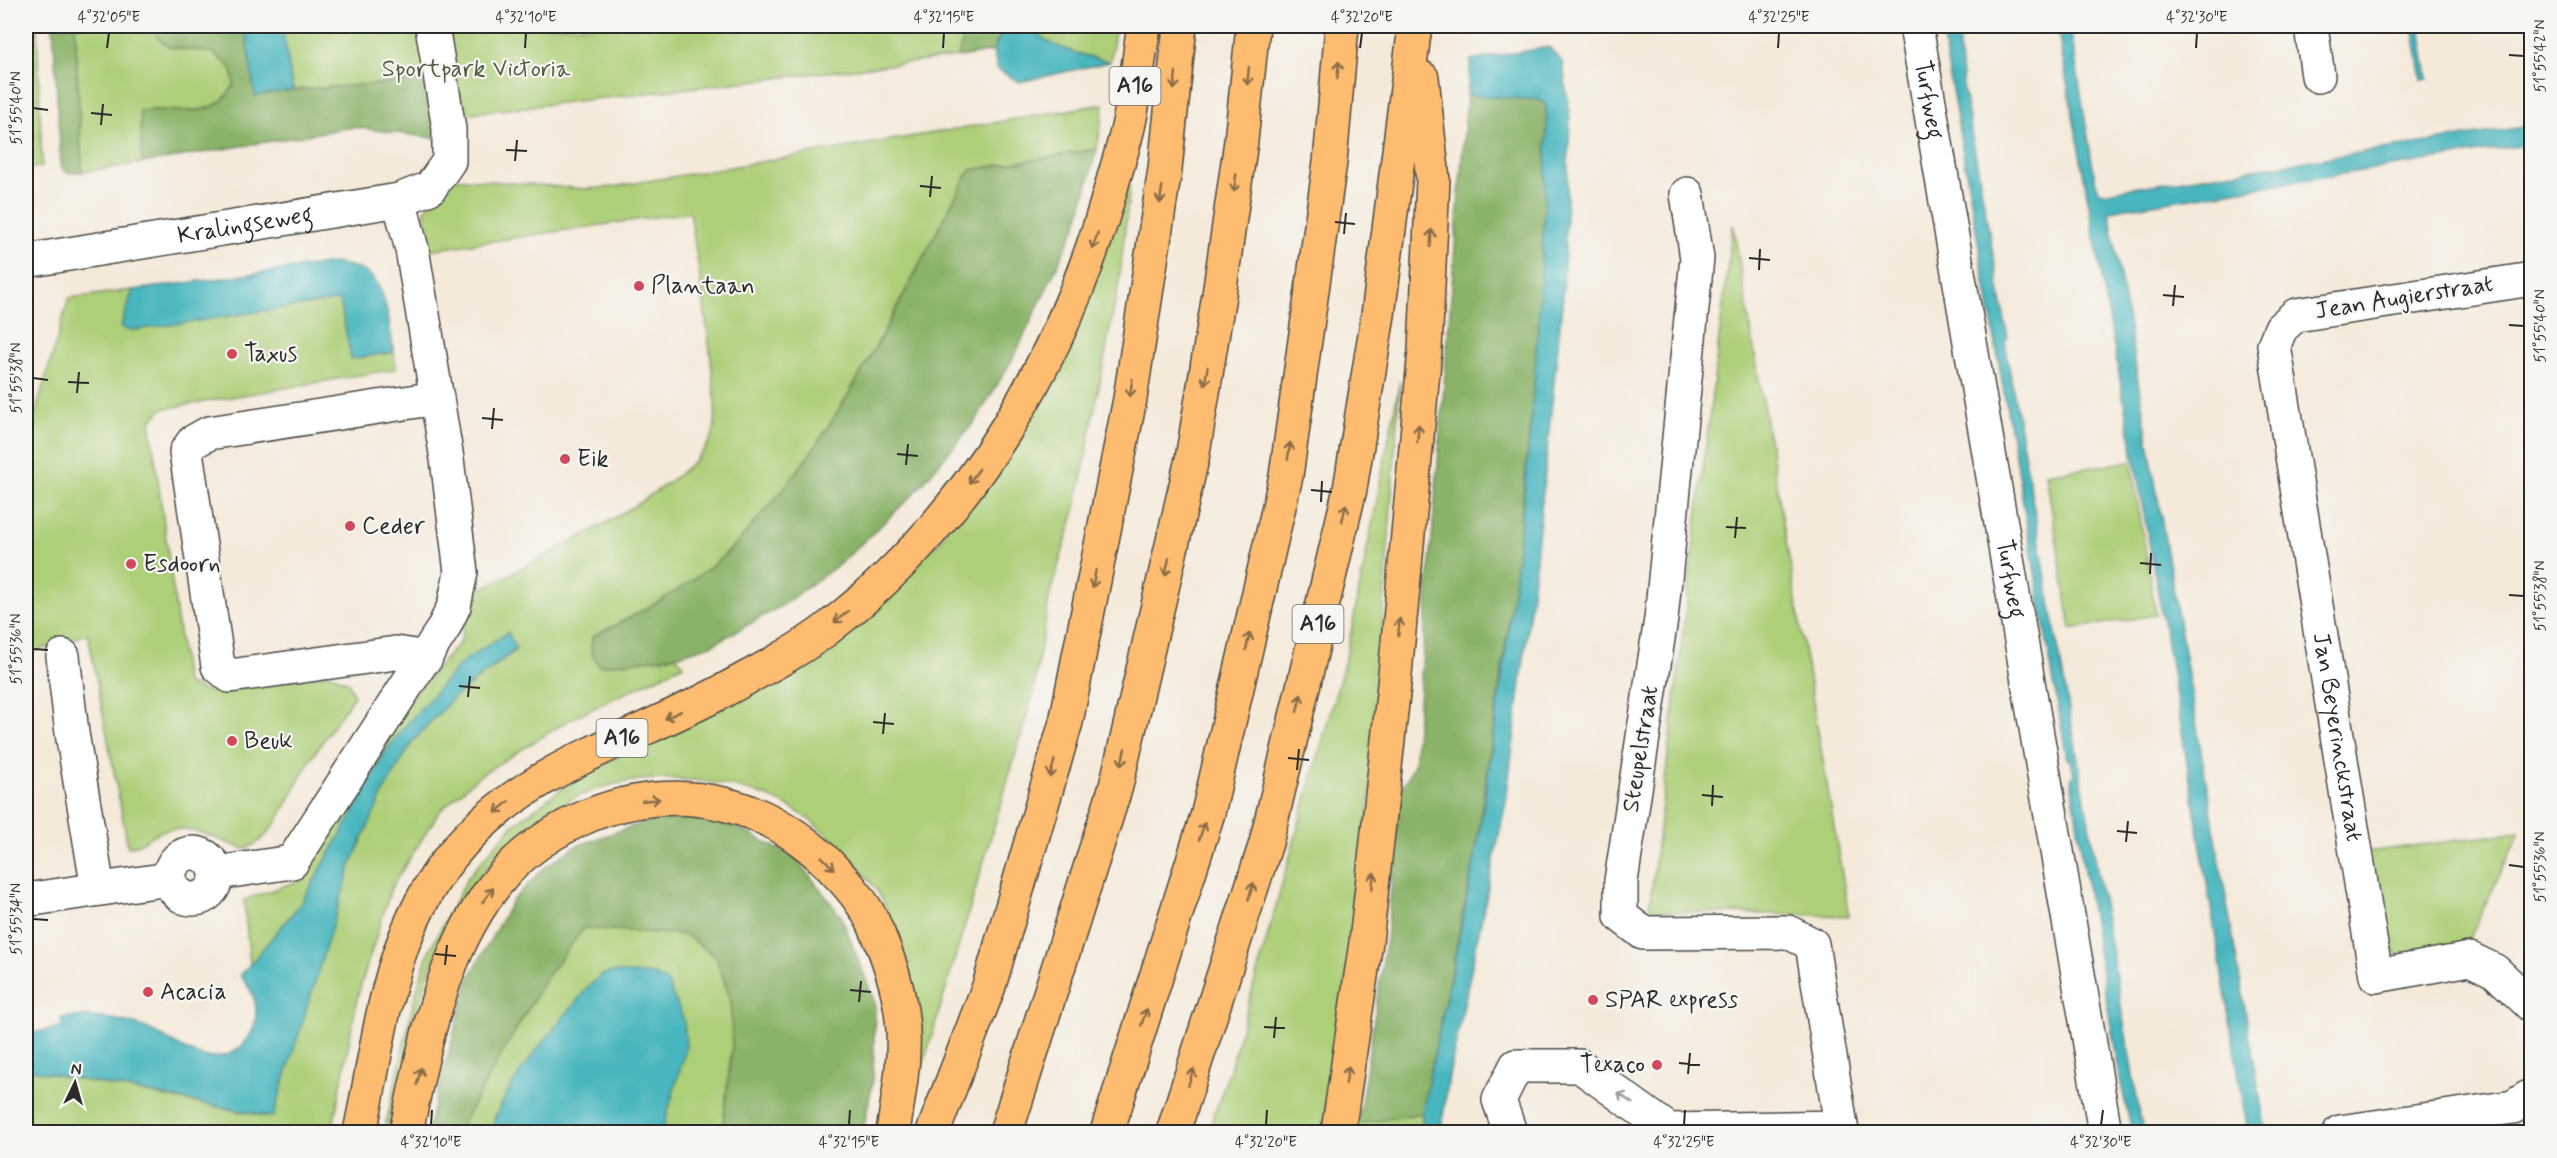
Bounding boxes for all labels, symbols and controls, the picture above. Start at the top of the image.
text: 4°32'05"E [78,8,140,28]
text: 4°32'10"E [495,8,557,28]
text: 4°32'15"E [914,8,975,28]
text: 4°32'20"E [1331,8,1393,28]
text: 4°32'25"E [1748,8,1810,28]
text: 4°32'30"E [2166,8,2228,28]
text: 51°55'42"N [2531,20,2551,92]
park label: Sportpark Victoria [382,54,571,85]
street label: Turfweg [1907,58,1951,142]
one-way arrow [1333,61,1344,80]
one-way arrow [1242,65,1253,85]
road number: A16 [1110,67,1160,105]
text: 51°55'40"N [7,71,27,145]
one-way arrow [1169,71,1180,91]
one-way arrow [1230,173,1241,193]
one-way arrow [1156,185,1167,204]
street label: Kralingseweg [175,199,315,251]
one-way arrow [1425,229,1436,248]
one-way arrow [1089,231,1100,250]
street label: Jean Augierstraat [2313,269,2495,327]
place label: Plantaan [651,271,755,302]
marker: Plantaan [632,279,646,293]
text: 51°55'40"N [2531,289,2551,363]
place label: Taxus [244,339,297,370]
text: 51°55'38"N [7,342,27,414]
marker: Taxus [225,347,239,361]
one-way arrow [1200,366,1211,386]
one-way arrow [1126,377,1137,397]
one-way arrow [1413,423,1424,443]
one-way arrow [1284,441,1295,461]
place label: Eik [577,444,609,475]
marker: Eik [558,452,572,466]
one-way arrow [968,467,981,483]
one-way arrow [1339,504,1351,523]
place label: Ceder [362,511,426,542]
marker: Ceder [343,519,357,533]
street label: Turfweg [1988,537,2032,621]
place label: Esdoorn [143,549,221,580]
marker: Esdoorn [124,557,138,571]
one-way arrow [1160,557,1172,576]
text: 51°55'38"N [2531,560,2551,632]
one-way arrow [1088,569,1099,588]
road number: A16 [1292,605,1344,643]
one-way arrow [834,610,849,624]
text: 51°55'36"N [7,613,27,685]
one-way arrow [1394,617,1405,637]
street label: Jan Beyerinckstraat [2305,630,2370,844]
one-way arrow [1242,632,1254,651]
street label: Steupelstraat [1616,683,1666,815]
one-way arrow [1294,693,1306,712]
one-way arrow [664,709,682,721]
road number: A16 [596,719,648,757]
place label: Beuk [244,726,293,757]
marker: Beuk [225,734,239,748]
one-way arrow [1117,747,1128,766]
one-way arrow [1046,759,1057,778]
one-way arrow [641,794,660,805]
one-way arrow [494,801,510,814]
one-way arrow [1198,822,1209,841]
text: 51°55'36"N [2531,831,2551,903]
one-way arrow [820,856,835,871]
one-way arrow [1367,872,1378,892]
one-way arrow [1246,882,1257,901]
text: 51°55'34"N [7,883,27,955]
one-way arrow [482,887,494,903]
place label: Acacia [160,977,227,1008]
marker: Acacia [141,985,155,999]
place label: SPAR express [1605,985,1739,1016]
marker: SPAR express [1586,993,1600,1007]
one-way arrow [1139,1008,1150,1027]
place label: Texaco [1580,1050,1645,1081]
north arrow [45,1053,105,1113]
marker: Texaco [1650,1058,1664,1072]
text: N [70,1059,82,1080]
one-way arrow [1341,1065,1352,1085]
one-way arrow [414,1066,426,1085]
one-way arrow [1186,1068,1197,1087]
one-way arrow [1617,1092,1633,1104]
text: 4°32'10"E [400,1133,462,1153]
text: 4°32'15"E [819,1133,880,1153]
text: 4°32'20"E [1235,1133,1297,1153]
text: 4°32'25"E [1653,1133,1715,1153]
text: 4°32'30"E [2070,1133,2132,1153]

